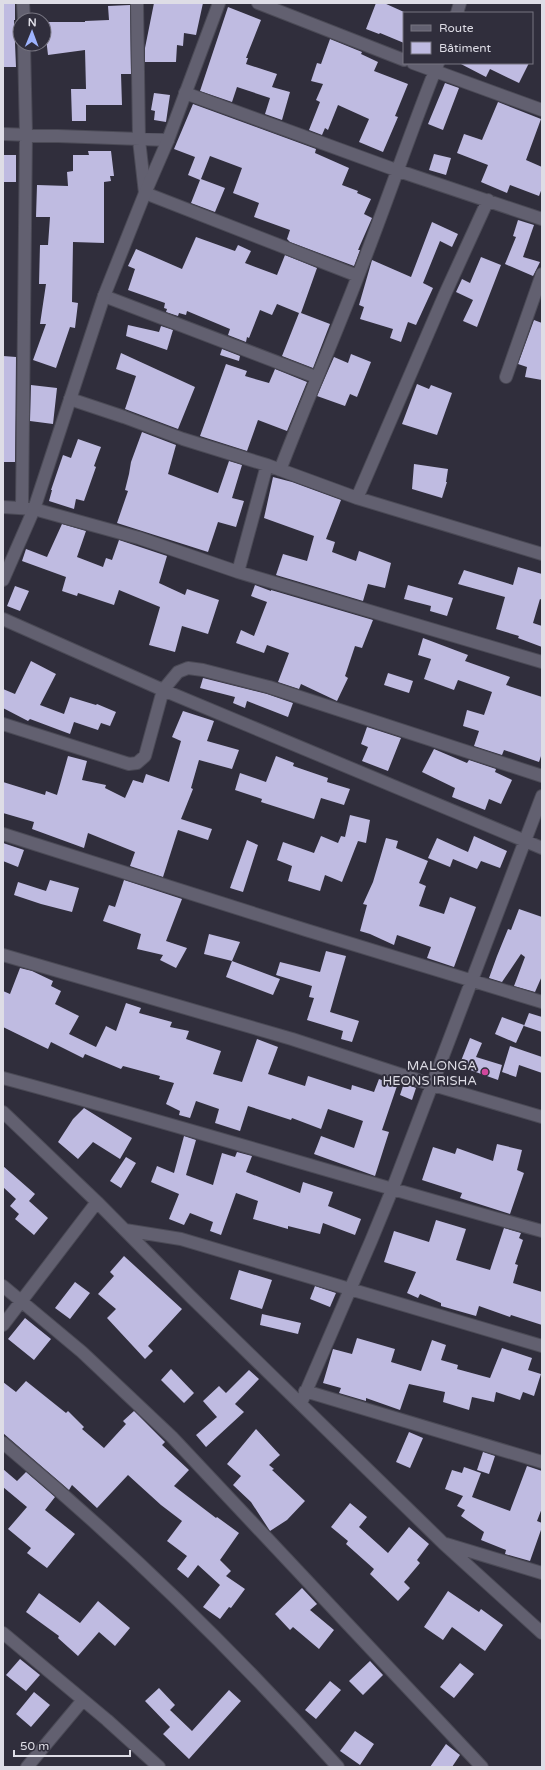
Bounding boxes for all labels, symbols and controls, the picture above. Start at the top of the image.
north arrow [12,12,52,52]
legend [403,12,533,64]
text: N [28,16,37,29]
text: Route [439,21,474,35]
text: Bâtiment [439,41,491,55]
place label: MALONGA HEONS IRISHA [382,1058,477,1089]
marker: MALONGA HEONS IRISHA [480,1067,490,1077]
scale bar [14,1732,130,1758]
text: 50 m [20,1739,49,1753]

